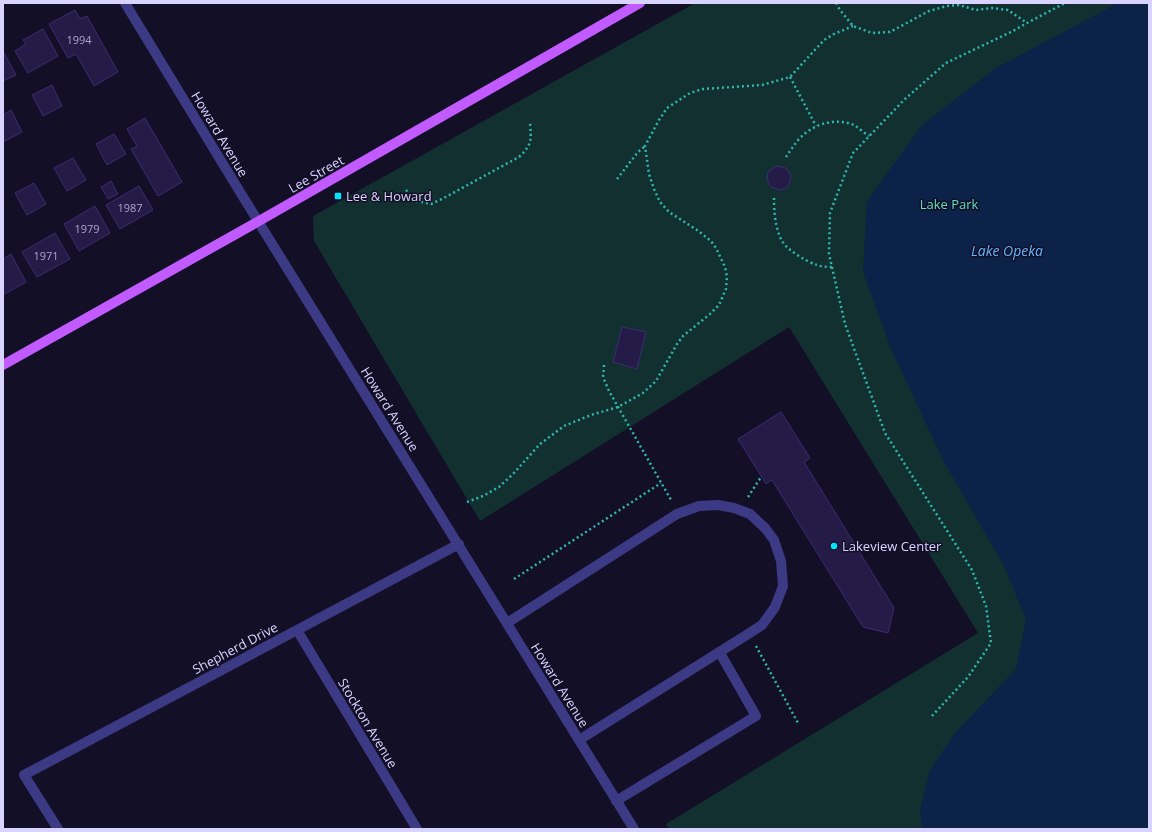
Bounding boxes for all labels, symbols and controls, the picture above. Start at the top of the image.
house number: 1994 [66,32,92,47]
street label: Howard Avenue [187,88,253,180]
street label: Lee Street [285,151,347,197]
place label: Lee & Howard [346,187,432,205]
marker: Lee & Howard [333,191,343,201]
park label: Lake Park [920,195,979,213]
house number: 1987 [117,200,143,215]
house number: 1979 [74,221,100,236]
water label: Lake Opeka [971,241,1043,260]
house number: 1971 [33,248,59,263]
street label: Howard Avenue [357,363,423,455]
place label: Lakeview Center [842,537,942,555]
marker: Lakeview Center [829,541,839,551]
street label: Shepherd Drive [189,618,281,678]
street label: Howard Avenue [527,639,593,731]
street label: Stockton Avenue [334,675,402,771]

